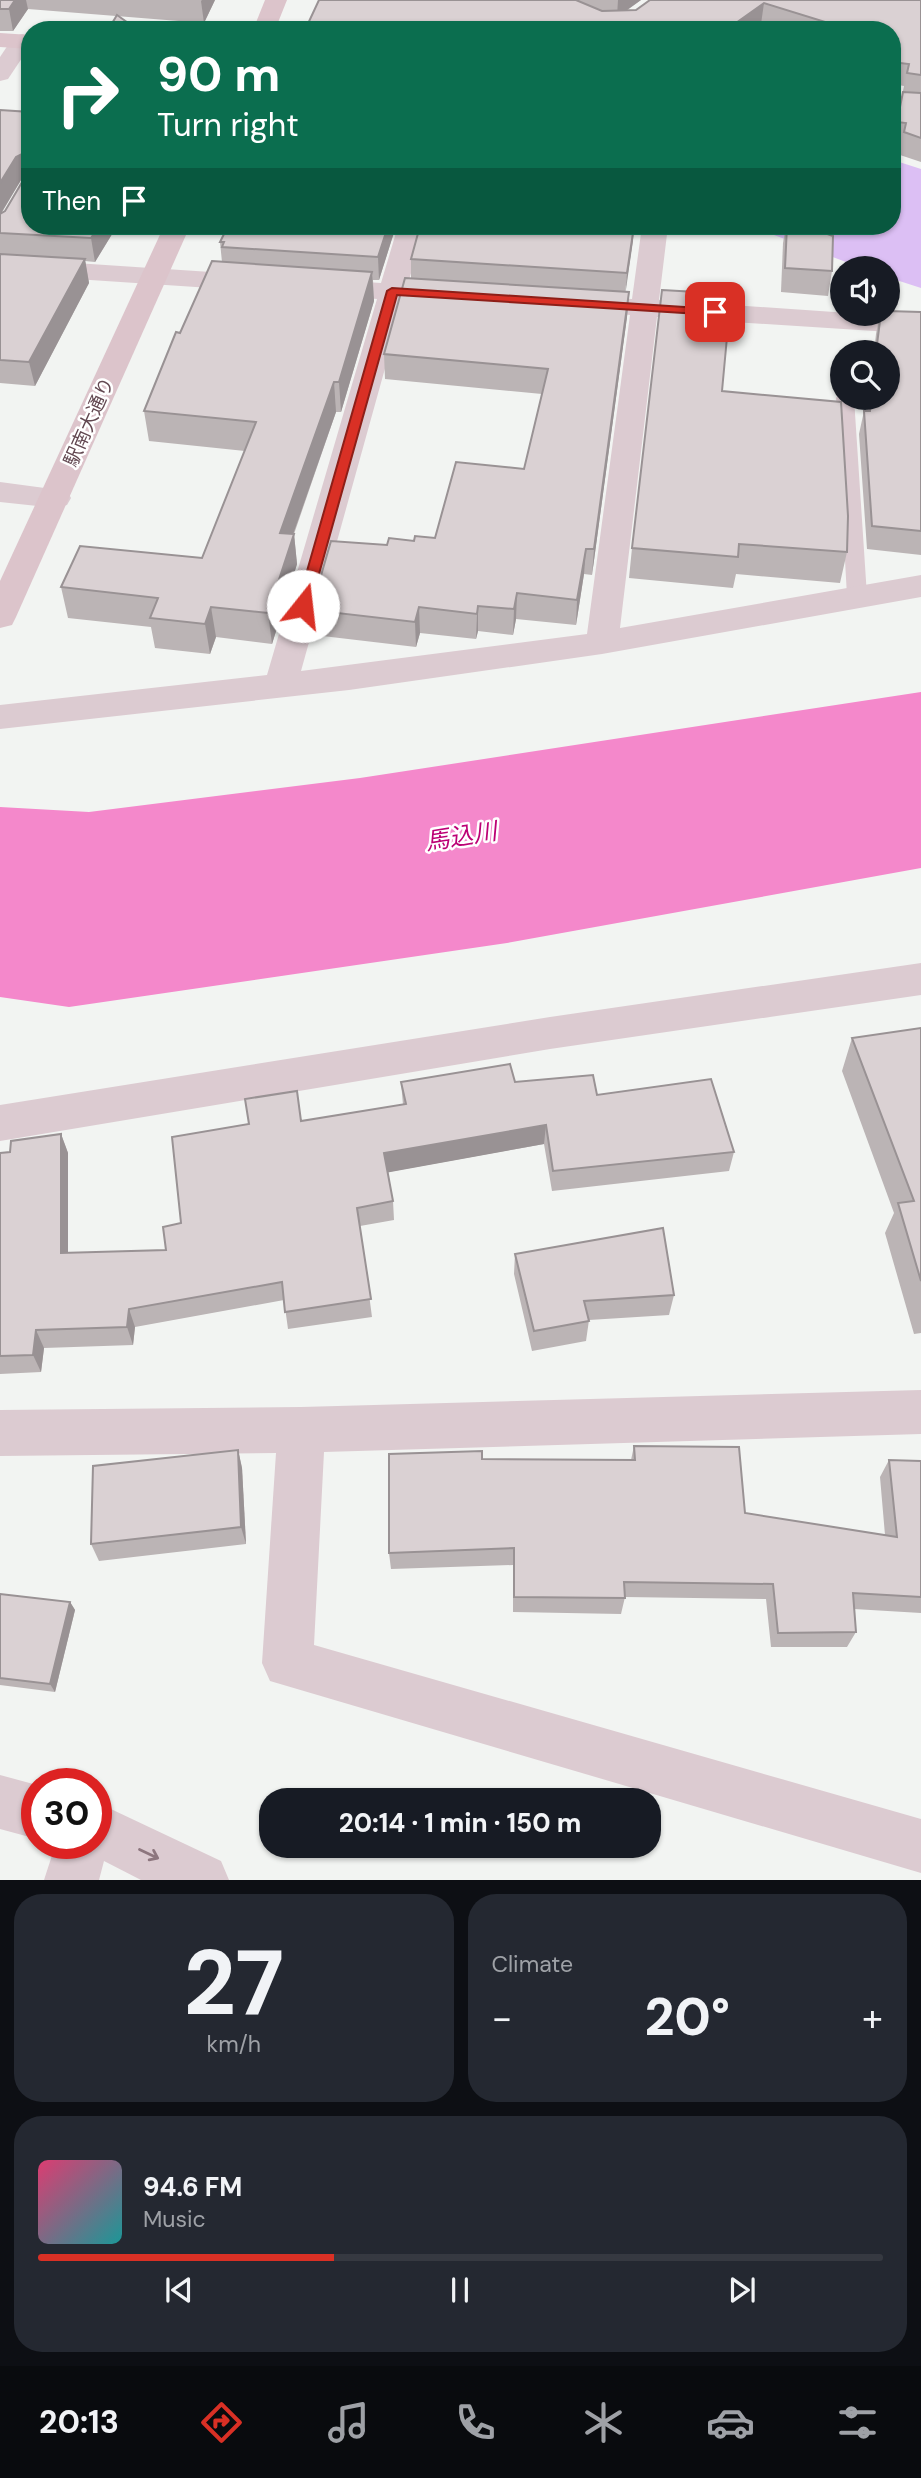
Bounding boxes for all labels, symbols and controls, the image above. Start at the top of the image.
text: 90 m [157,42,280,106]
icon: right [42,49,133,140]
text: Turn right [157,104,299,146]
icon: arrive [115,182,153,220]
text: Then [42,184,101,218]
map controls [830,256,900,410]
button: sound [830,256,900,326]
pin [685,282,745,342]
icon: arrive [696,293,734,331]
button: search [830,340,900,410]
street label: 駅南大通り [58,374,120,470]
position arrow [266,569,340,643]
water label: 馬込川 [423,815,502,857]
speed limit sign: 30 [21,1768,112,1859]
text: 20:14 · 1 min · 150 m [339,1806,581,1840]
one-way arrow [138,1848,159,1862]
text: 27 [183,1924,284,2042]
text: Climate [492,1949,573,1979]
text: 20° [644,1983,730,2051]
text: − [492,1993,512,2043]
text: + [862,1993,883,2043]
text: km/h [207,2029,261,2059]
text: 94.6 FM [143,2170,242,2204]
text: Music [143,2204,206,2234]
icon: previous [160,2271,198,2309]
icon: pause [441,2271,479,2309]
icon: next [723,2271,761,2309]
icon: directions [197,2398,246,2447]
icon: music [324,2398,373,2447]
icon: phone [451,2398,500,2447]
icon: climate [579,2398,628,2447]
icon: car [706,2398,755,2447]
icon: filters [833,2398,882,2447]
text: 20:13 [39,2401,119,2443]

